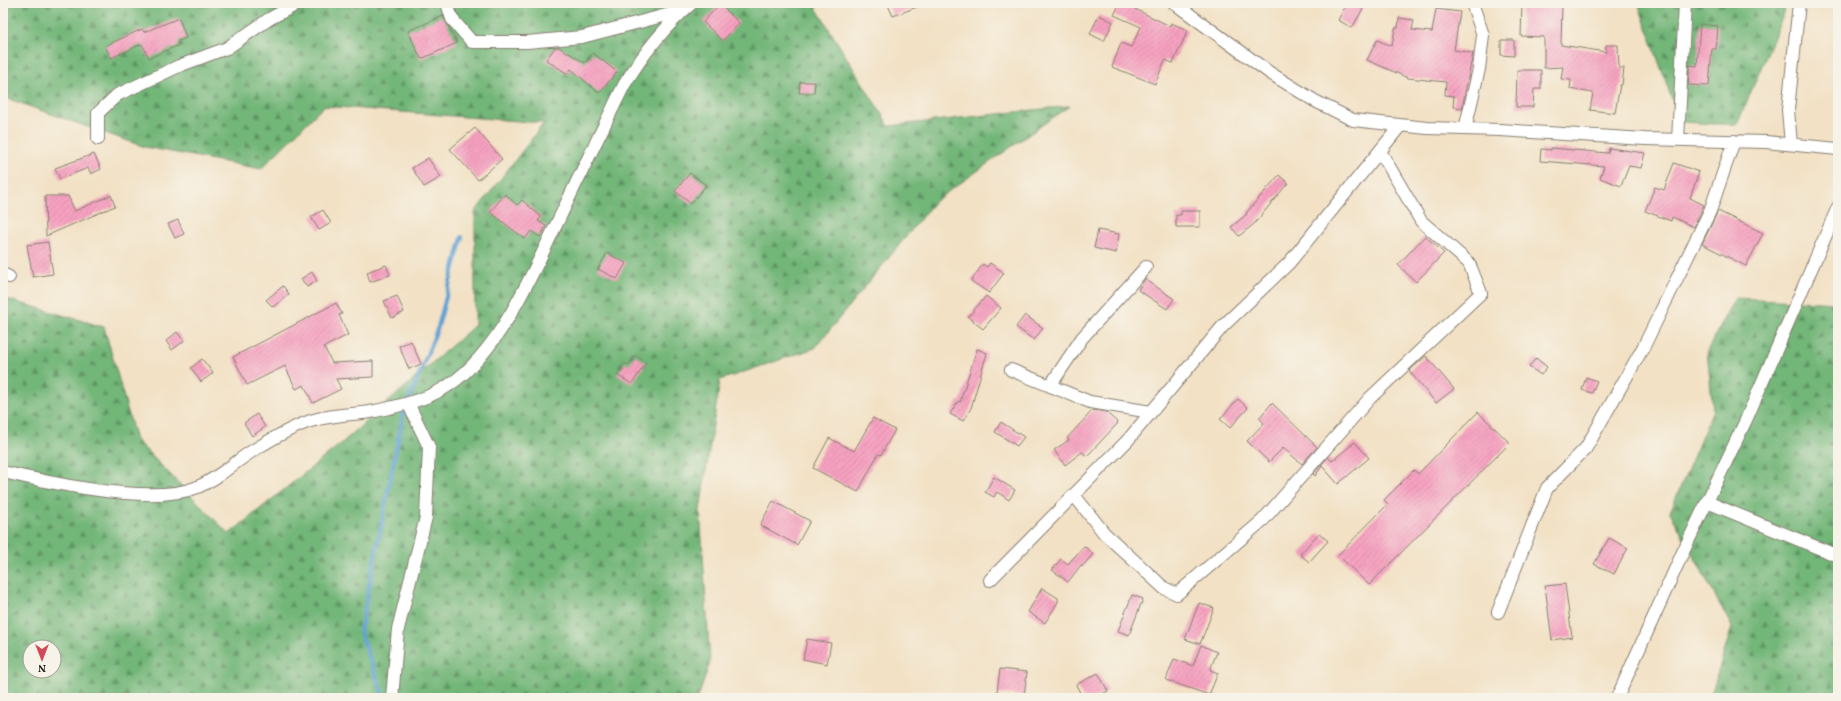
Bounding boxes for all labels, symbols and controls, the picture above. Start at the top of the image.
north arrow [22,639,62,679]
text: N [38,660,46,675]

